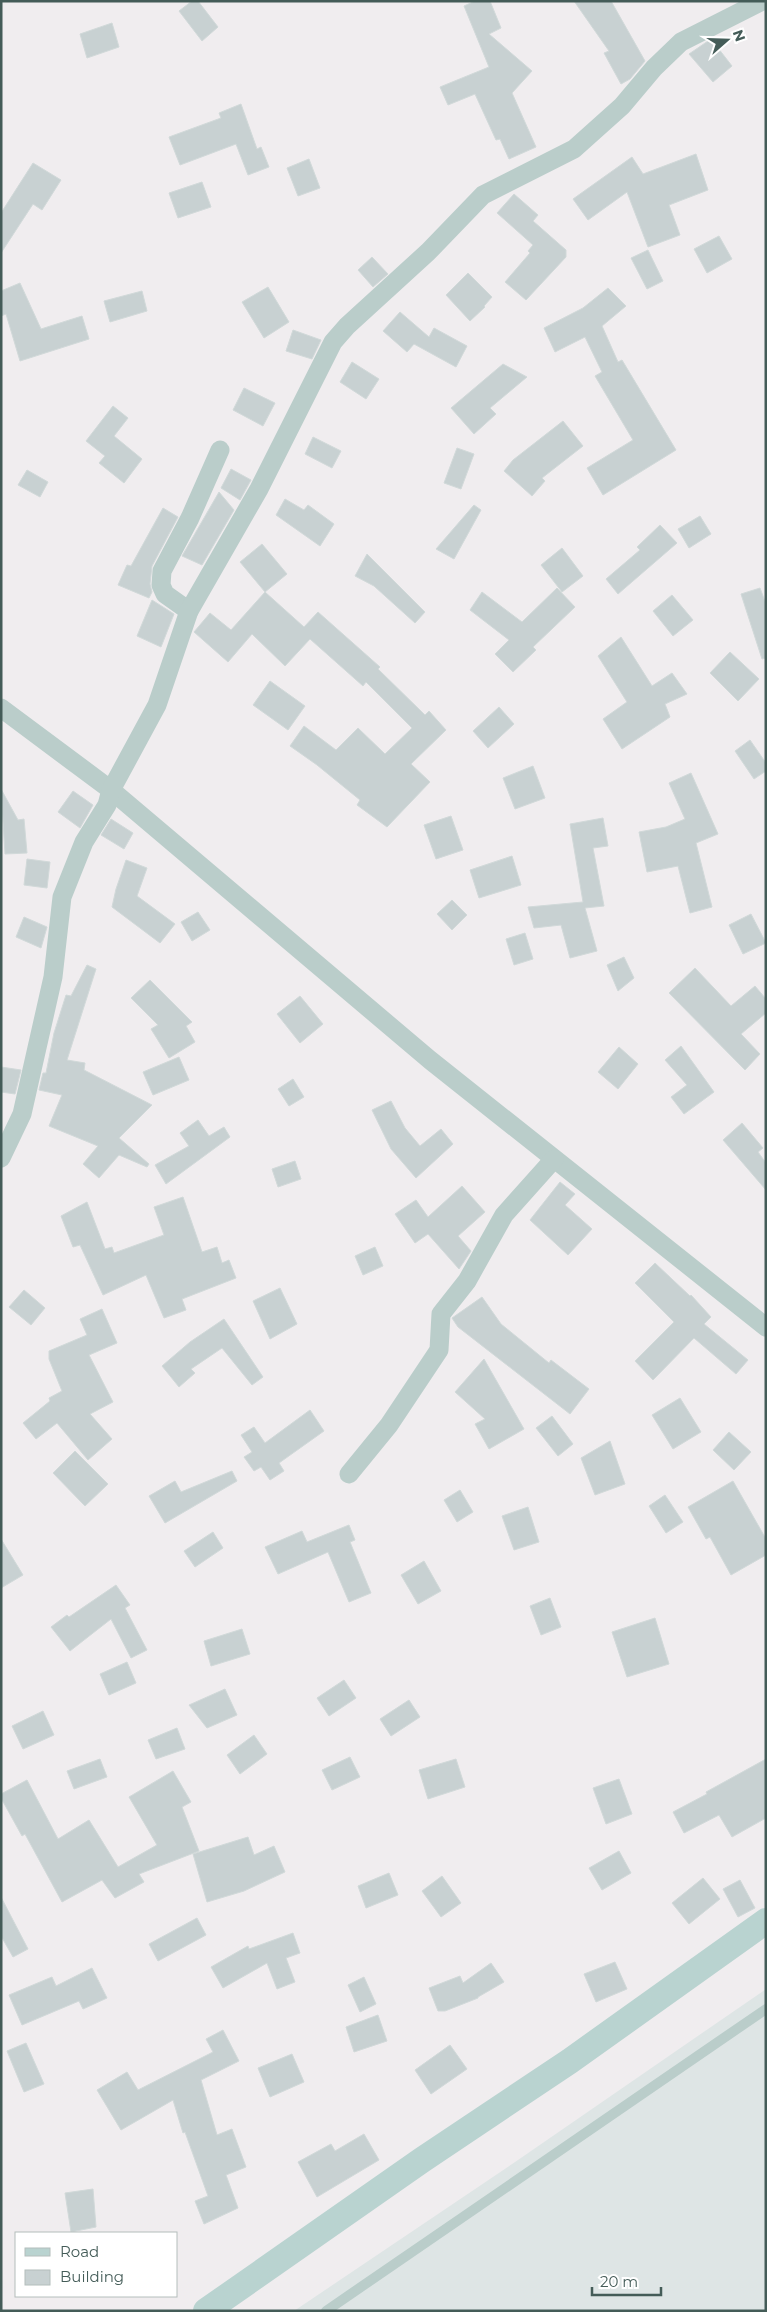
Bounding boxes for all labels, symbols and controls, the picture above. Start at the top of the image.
north arrow [702,15,752,65]
text: N [729,27,750,44]
legend [15,2232,178,2297]
text: Road [60,2242,99,2261]
scale bar [592,2264,661,2296]
text: Building [60,2267,124,2286]
text: 20 m [600,2272,638,2291]

